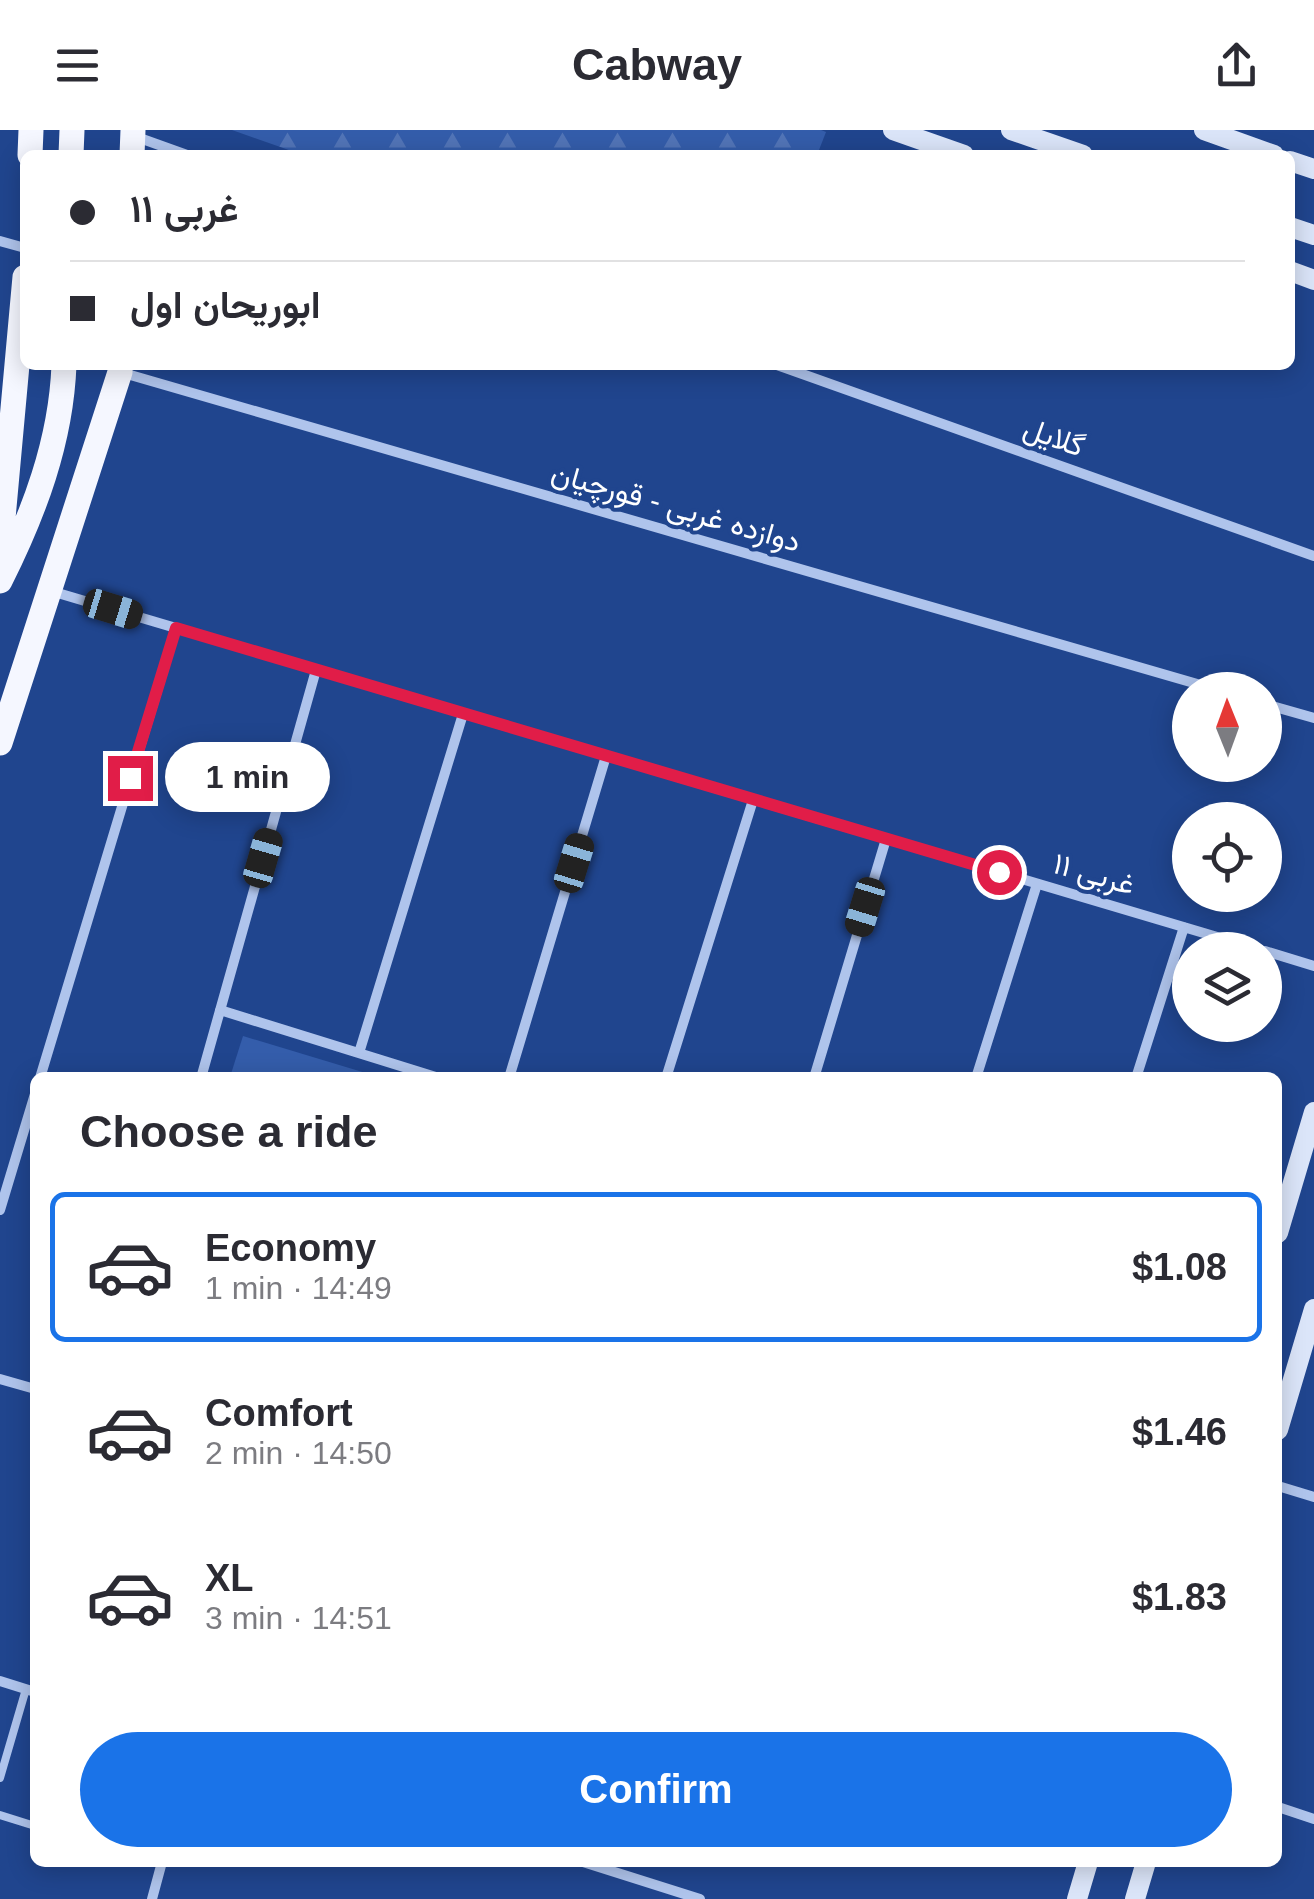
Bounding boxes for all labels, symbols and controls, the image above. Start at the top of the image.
icon: menu [50,38,105,93]
icon: share [1209,38,1264,93]
text: Cabway [572,39,742,90]
text: ۱۱ غربی [130,188,238,230]
text: ابوریحان اول [130,284,321,326]
street label: گلایل [1019,410,1089,464]
street label: دوازده غربی - قورچیان [547,455,805,562]
car [80,586,146,632]
north arrow [1172,672,1282,782]
map controls [1172,672,1282,1042]
callout: 1 min [165,743,330,813]
route end [108,756,153,801]
text: 1 min [206,759,289,795]
button: locate [1172,802,1282,912]
car [240,825,286,891]
car [551,830,597,896]
street label: ۱۱ غربی [1049,846,1139,903]
route start [977,850,1022,895]
car [842,874,888,940]
button: layers [1172,932,1282,1042]
text: Choose a ride [80,1106,378,1157]
icon: car [85,1222,175,1312]
text: Economy [205,1227,376,1269]
text: $1.08 [1132,1246,1227,1288]
text: 1 min · 14:49 [205,1270,392,1306]
icon: car [85,1387,175,1477]
text: Comfort [205,1392,353,1434]
text: $1.46 [1132,1411,1227,1453]
text: 2 min · 14:50 [205,1435,392,1471]
icon: car [85,1552,175,1642]
text: XL [205,1557,254,1599]
text: $1.83 [1132,1576,1227,1618]
text: 3 min · 14:51 [205,1600,392,1636]
button: Confirm [80,1732,1232,1847]

